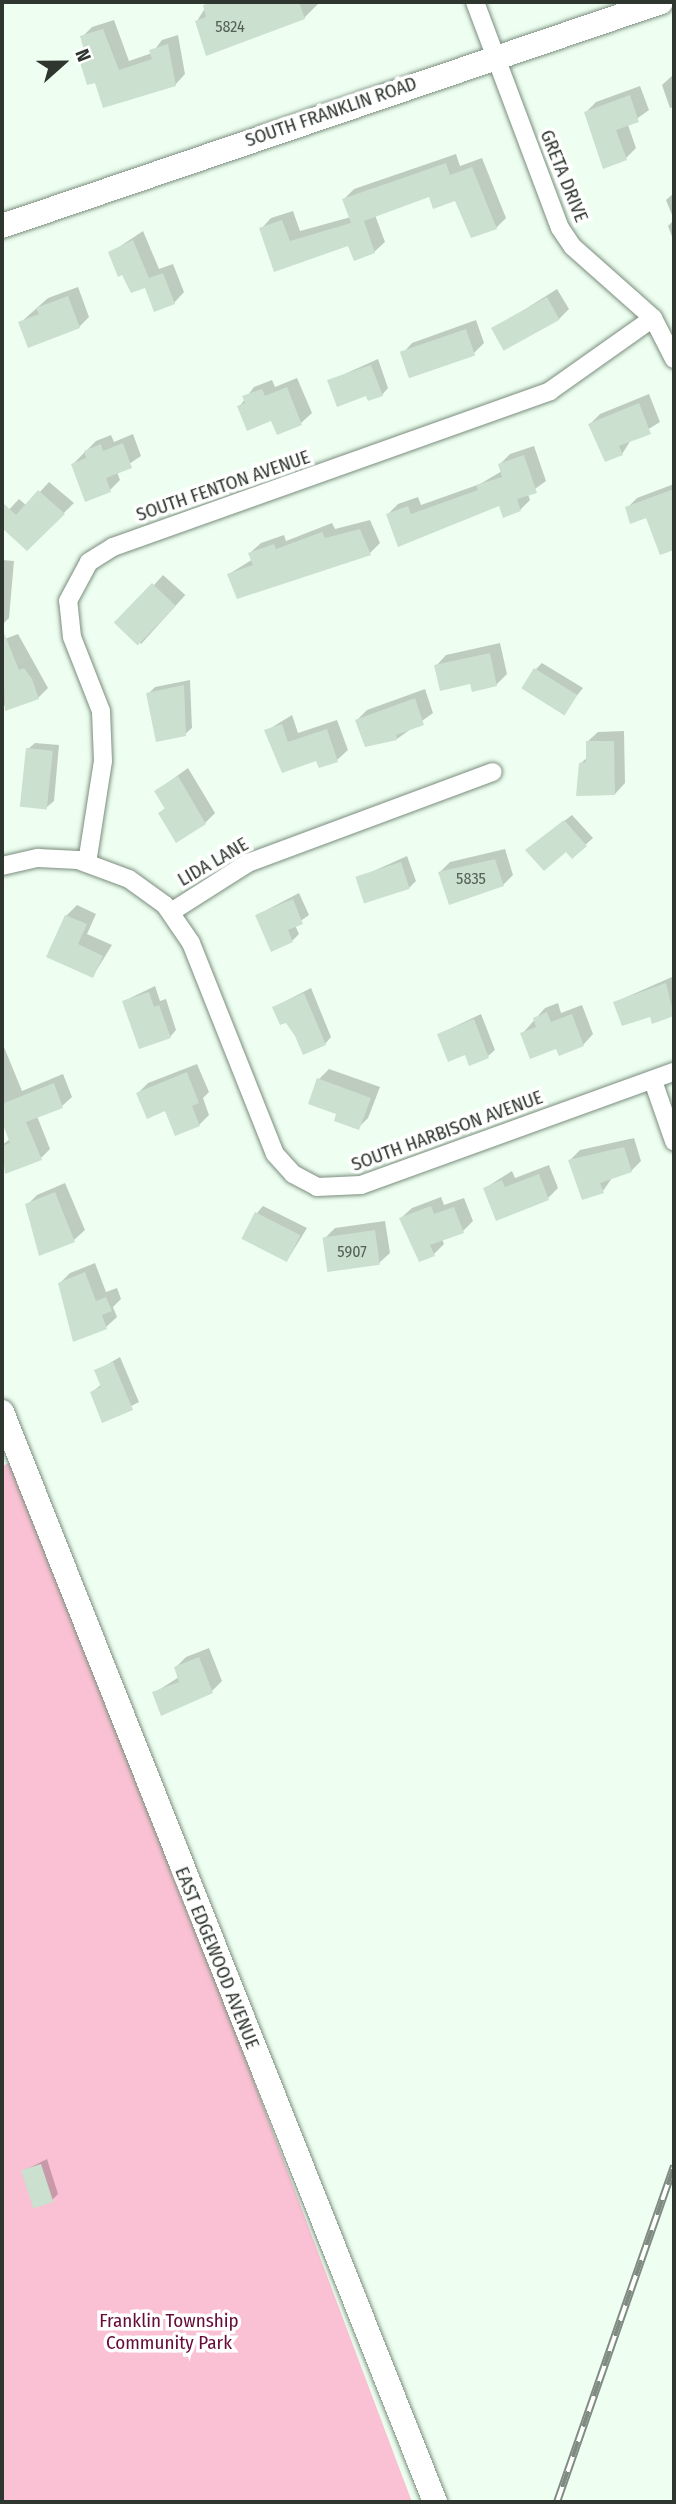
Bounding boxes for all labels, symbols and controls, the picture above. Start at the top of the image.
house number: 5824 [215,17,245,37]
north arrow [28,28,98,98]
text: N [70,46,96,65]
street label: SOUTH FRANKLIN ROAD [242,72,420,152]
street label: GRETA DRIVE [535,127,593,225]
street label: SOUTH FENTON AVENUE [133,446,313,526]
street label: LIDA LANE [174,833,252,891]
house number: 5835 [456,869,486,889]
street label: SOUTH HARBISON AVENUE [348,1086,546,1176]
house number: 5907 [337,1242,367,1262]
street label: EAST EDGEWOOD AVENUE [170,1864,264,2052]
park label: Franklin Township Community Park [99,2310,239,2354]

